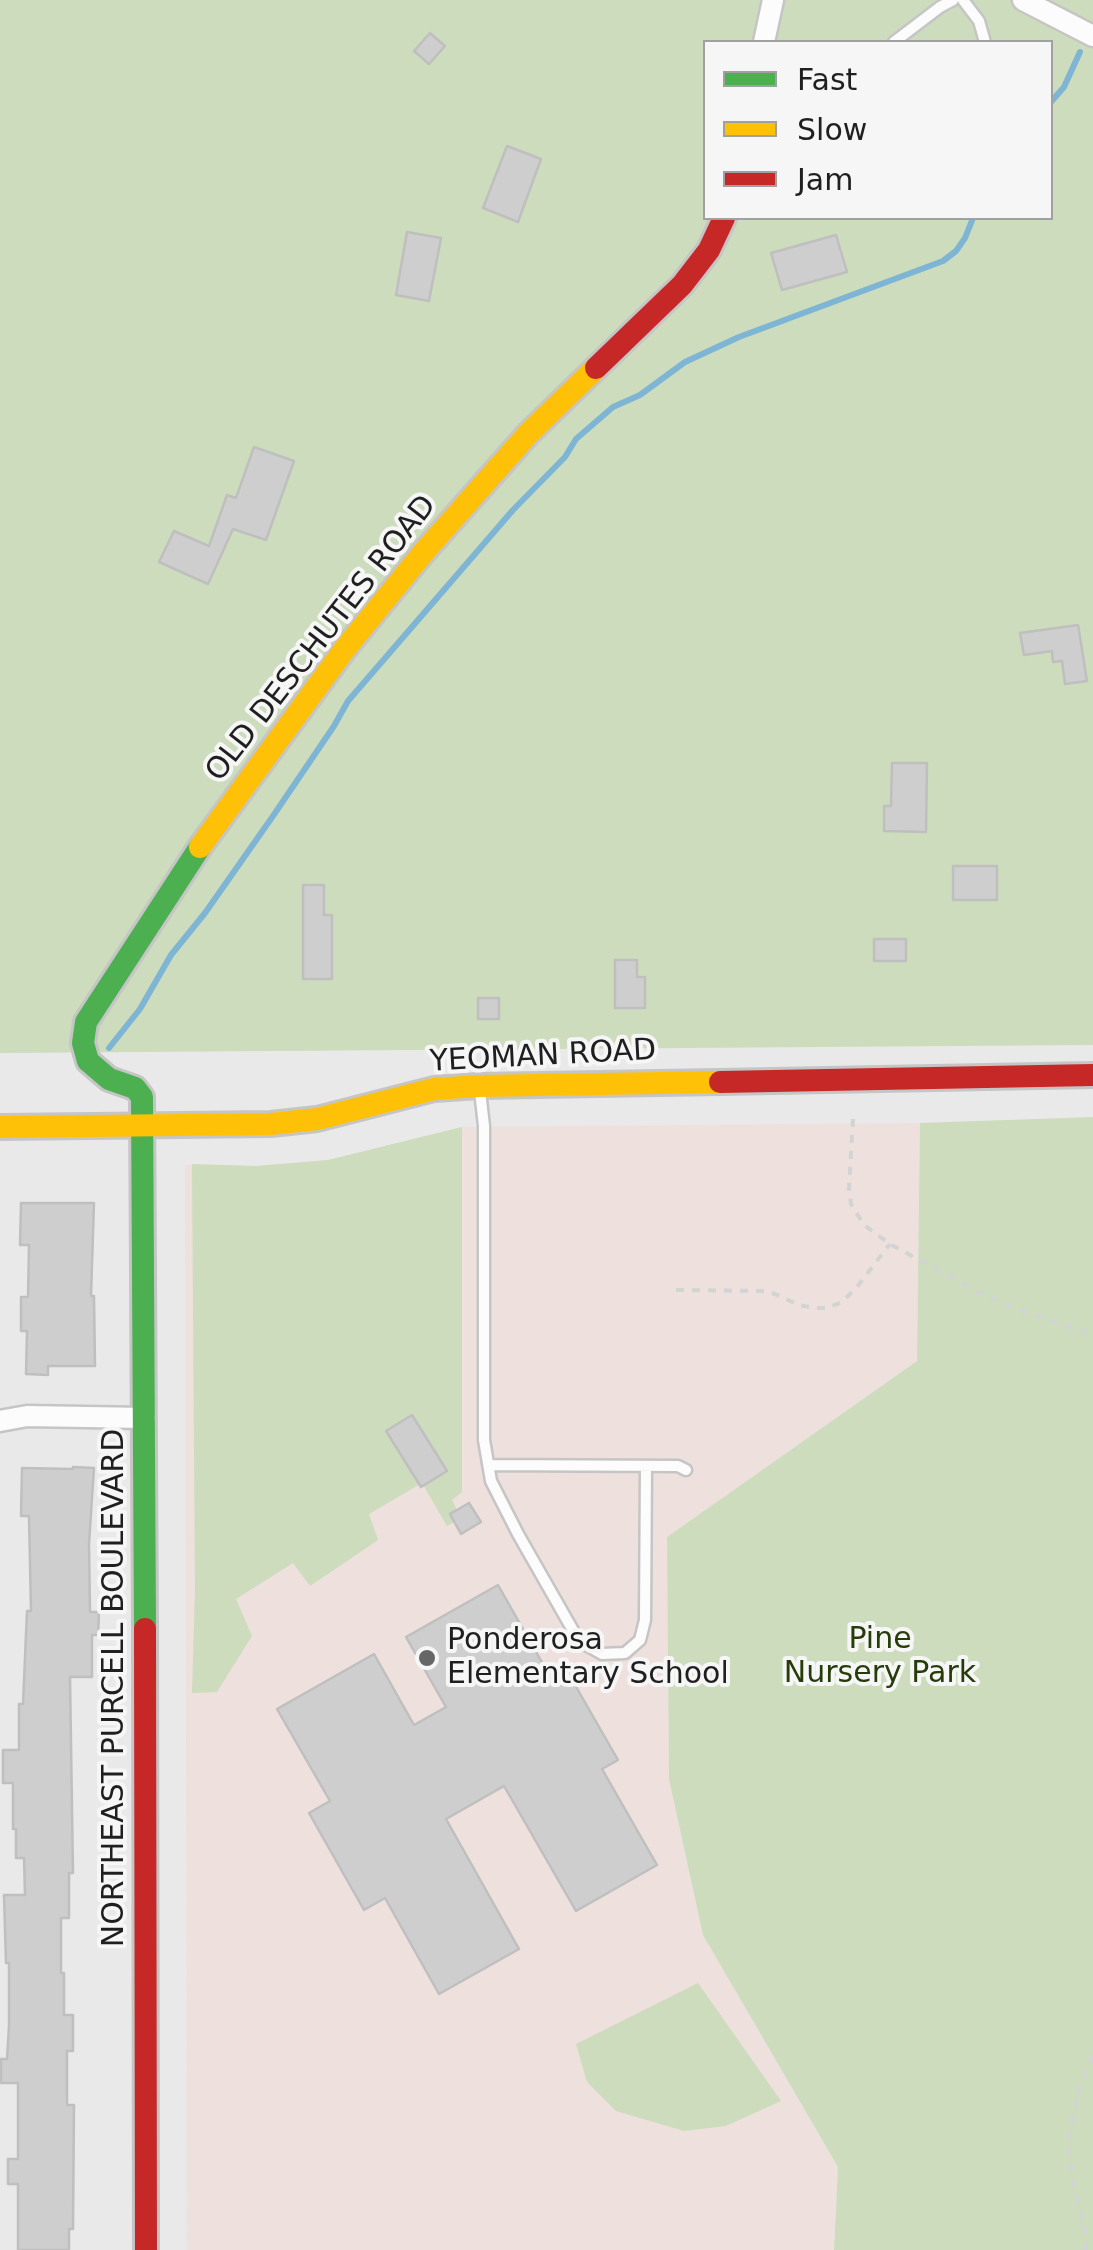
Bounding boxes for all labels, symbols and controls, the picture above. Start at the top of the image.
legend [703,40,1053,220]
text: Fast [797,62,857,97]
text: Slow [797,112,867,147]
text: Jam [797,162,853,197]
street label: OLD DESCHUTES ROAD [199,489,445,789]
street label: YEOMAN ROAD [429,1033,657,1081]
street label: NORTHEAST PURCELL BOULEVARD [97,1429,133,1947]
park label: Pine Nursery Park [784,1622,976,1692]
place label: Ponderosa Elementary School [447,1623,729,1694]
marker: Ponderosa Elementary School [416,1647,438,1669]

